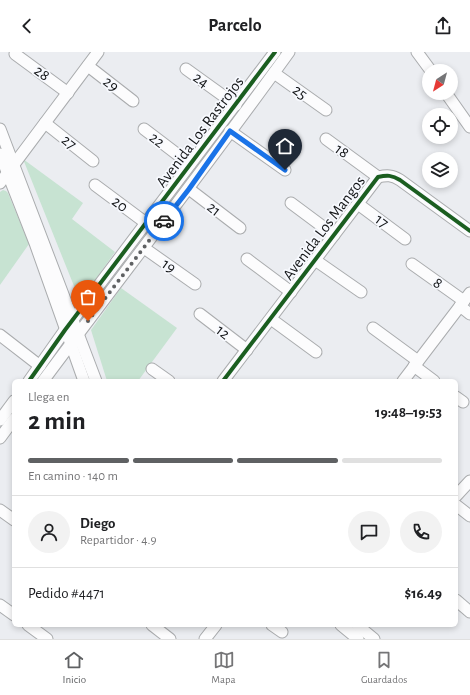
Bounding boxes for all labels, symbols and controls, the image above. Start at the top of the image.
icon: back [16,15,38,37]
icon: share [432,15,454,37]
text: Parcelo [208,17,262,35]
street label: 28 [31,62,53,84]
north arrow [422,64,458,100]
map controls [422,64,458,188]
street label: 24 [190,69,212,91]
street label: 29 [100,73,122,95]
street label: Avenida Los Rastrojos [153,74,248,191]
street label: 25 [290,81,310,103]
button: locate [422,108,458,144]
street label: 22 [146,129,168,151]
pin [268,129,302,170]
street label: 27 [59,131,80,153]
icon: home [274,135,296,157]
street label: 18 [332,141,352,161]
button: layers [422,152,458,188]
street label: Avenida Los Mangos [280,173,368,283]
street label: 20 [109,193,131,215]
street label: 21 [204,199,224,219]
courier [144,201,184,241]
icon: car [153,210,175,232]
street label: 17 [372,211,392,231]
street label: 19 [159,256,179,276]
street label: 8 [430,274,446,292]
pin [71,280,105,321]
icon: bag [77,286,99,308]
street label: 12 [213,322,233,342]
text: Llega en [28,391,70,404]
text: 19:48–19:53 [375,405,442,420]
text: 2 min [28,408,86,434]
text: En camino · 140 m [28,470,118,483]
button: person [28,511,70,553]
button: chat [348,511,390,553]
button: phone [400,511,442,553]
text: Diego [80,516,116,531]
text: Repartidor · 4.9 [80,534,157,547]
text: Pedido #4471 [28,586,105,601]
text: $16.49 [404,586,442,601]
tab: Inicio [63,649,86,686]
tab: Mapa [211,649,236,686]
tab: Guardados [361,649,407,686]

